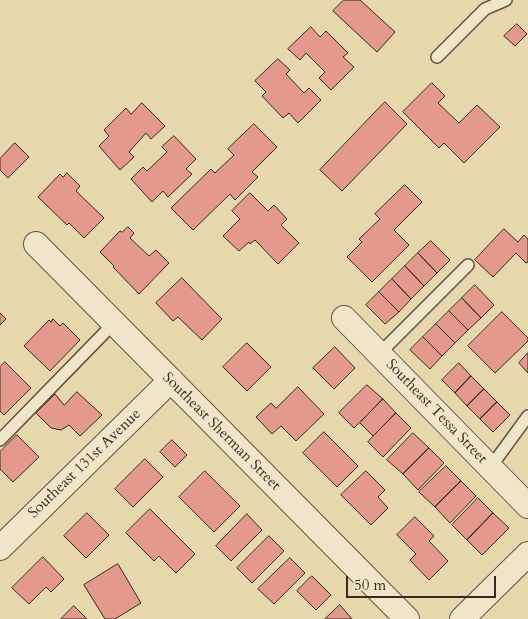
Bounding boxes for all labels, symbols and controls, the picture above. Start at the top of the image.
street label: Southeast Tessa Street [381,356,491,468]
street label: Southeast Sherman Street [158,369,284,495]
street label: Southeast 131st Avenue [25,406,145,522]
scale bar [348,566,498,598]
text: 50 m [354,575,386,595]

